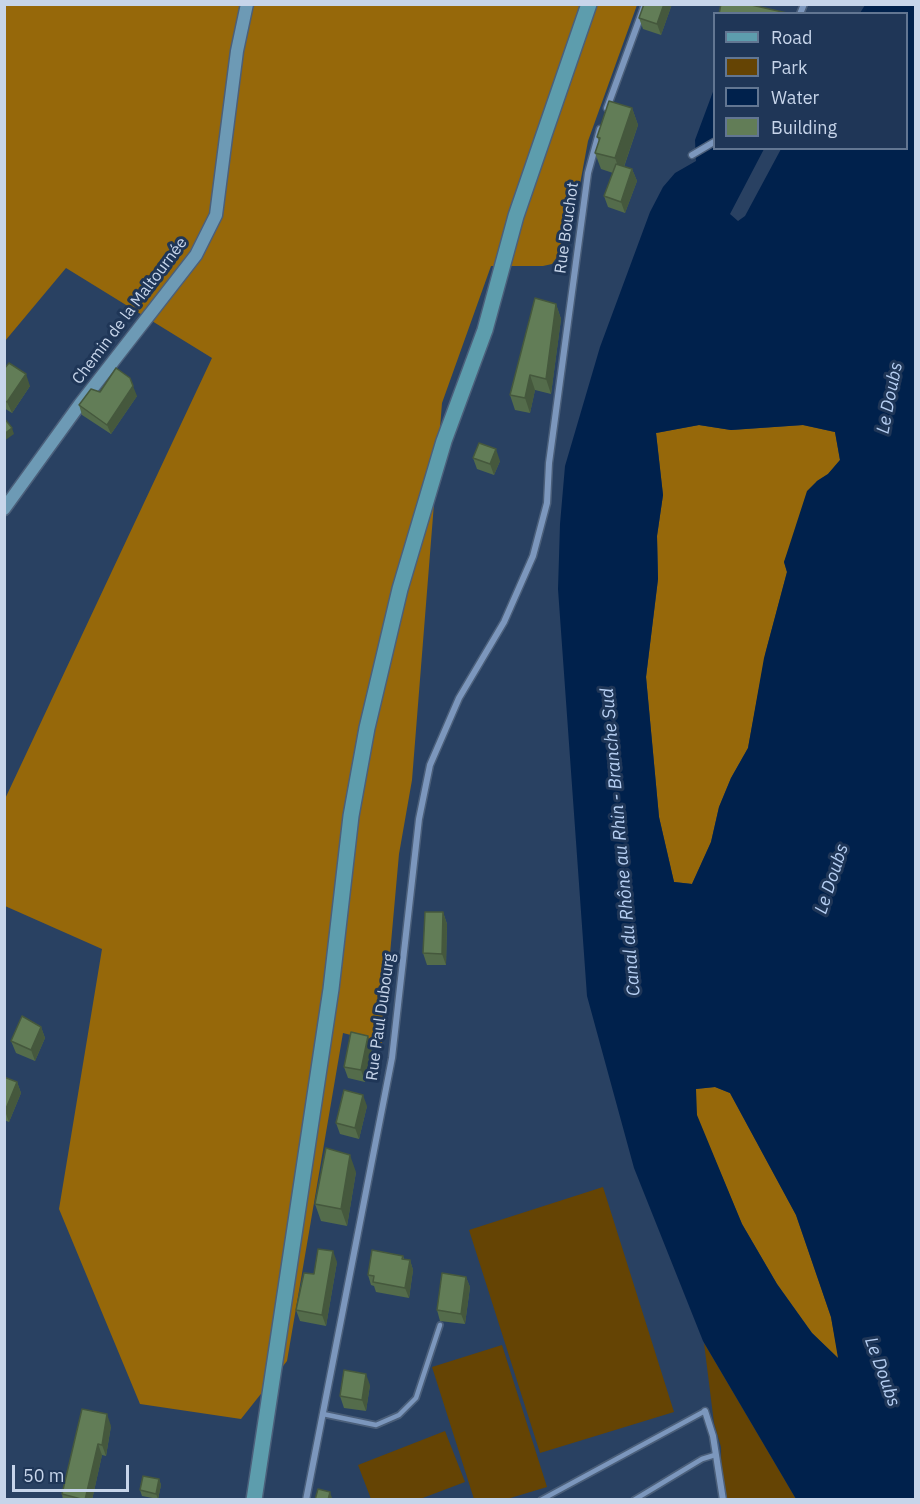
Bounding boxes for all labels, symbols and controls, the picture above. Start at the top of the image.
legend [713,12,908,150]
text: Road [771,26,812,49]
text: Park [771,56,807,79]
text: Water [771,86,819,109]
text: Building [771,116,837,139]
street label: Rue Bouchot [551,181,583,275]
street label: Chemin de la Maltournée [68,234,192,388]
water label: Le Doubs [872,360,908,436]
water label: Canal du Rhône au Rhin - Branche Sud [597,687,645,997]
water label: Le Doubs [811,841,853,917]
street label: Rue Paul Dubourg [363,952,399,1082]
water label: Le Doubs [859,1334,905,1410]
scale bar [15,1453,132,1491]
text: 50 m [23,1464,65,1487]

